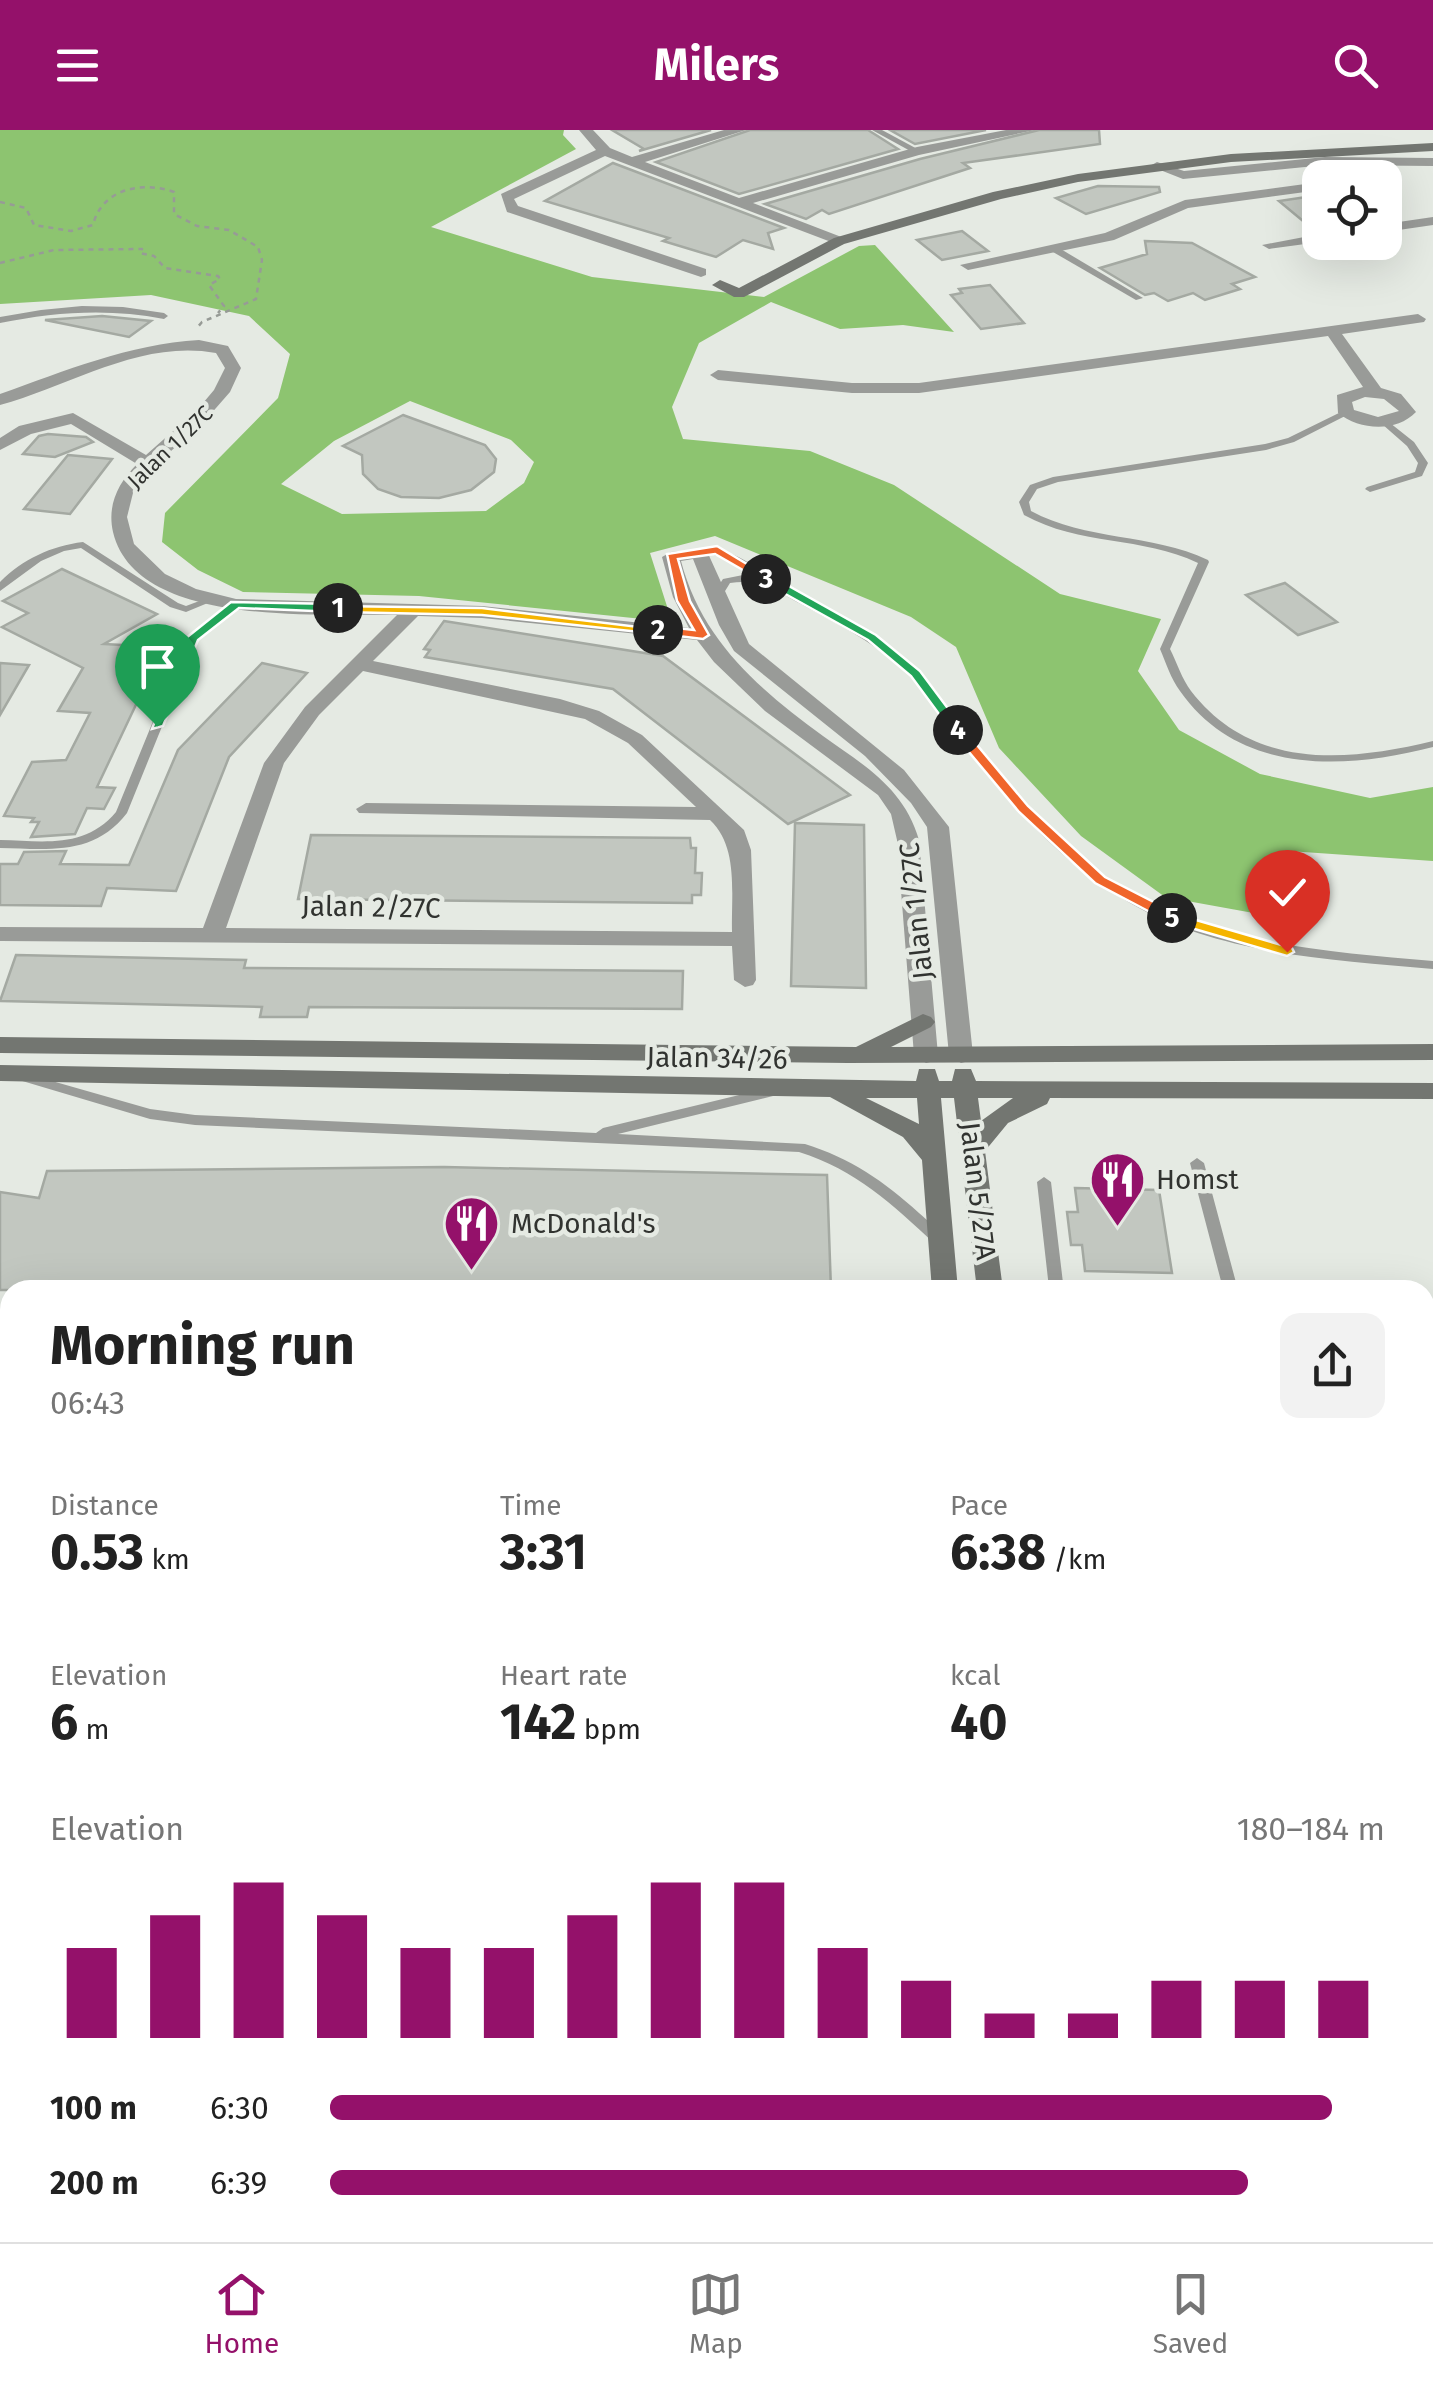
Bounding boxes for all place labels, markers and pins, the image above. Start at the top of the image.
pin: 3 [741,554,791,604]
pin: 1 [313,583,363,633]
pin: 2 [633,605,683,655]
pin [115,624,200,727]
pin: 4 [933,705,983,755]
pin [1245,850,1330,953]
pin: 5 [1147,893,1197,943]
restaurant icon: Homst [1087,1149,1147,1228]
place label: Homst [1156,1163,1239,1196]
restaurant icon: McDonald's [442,1193,502,1272]
place label: McDonald's [511,1207,656,1240]

